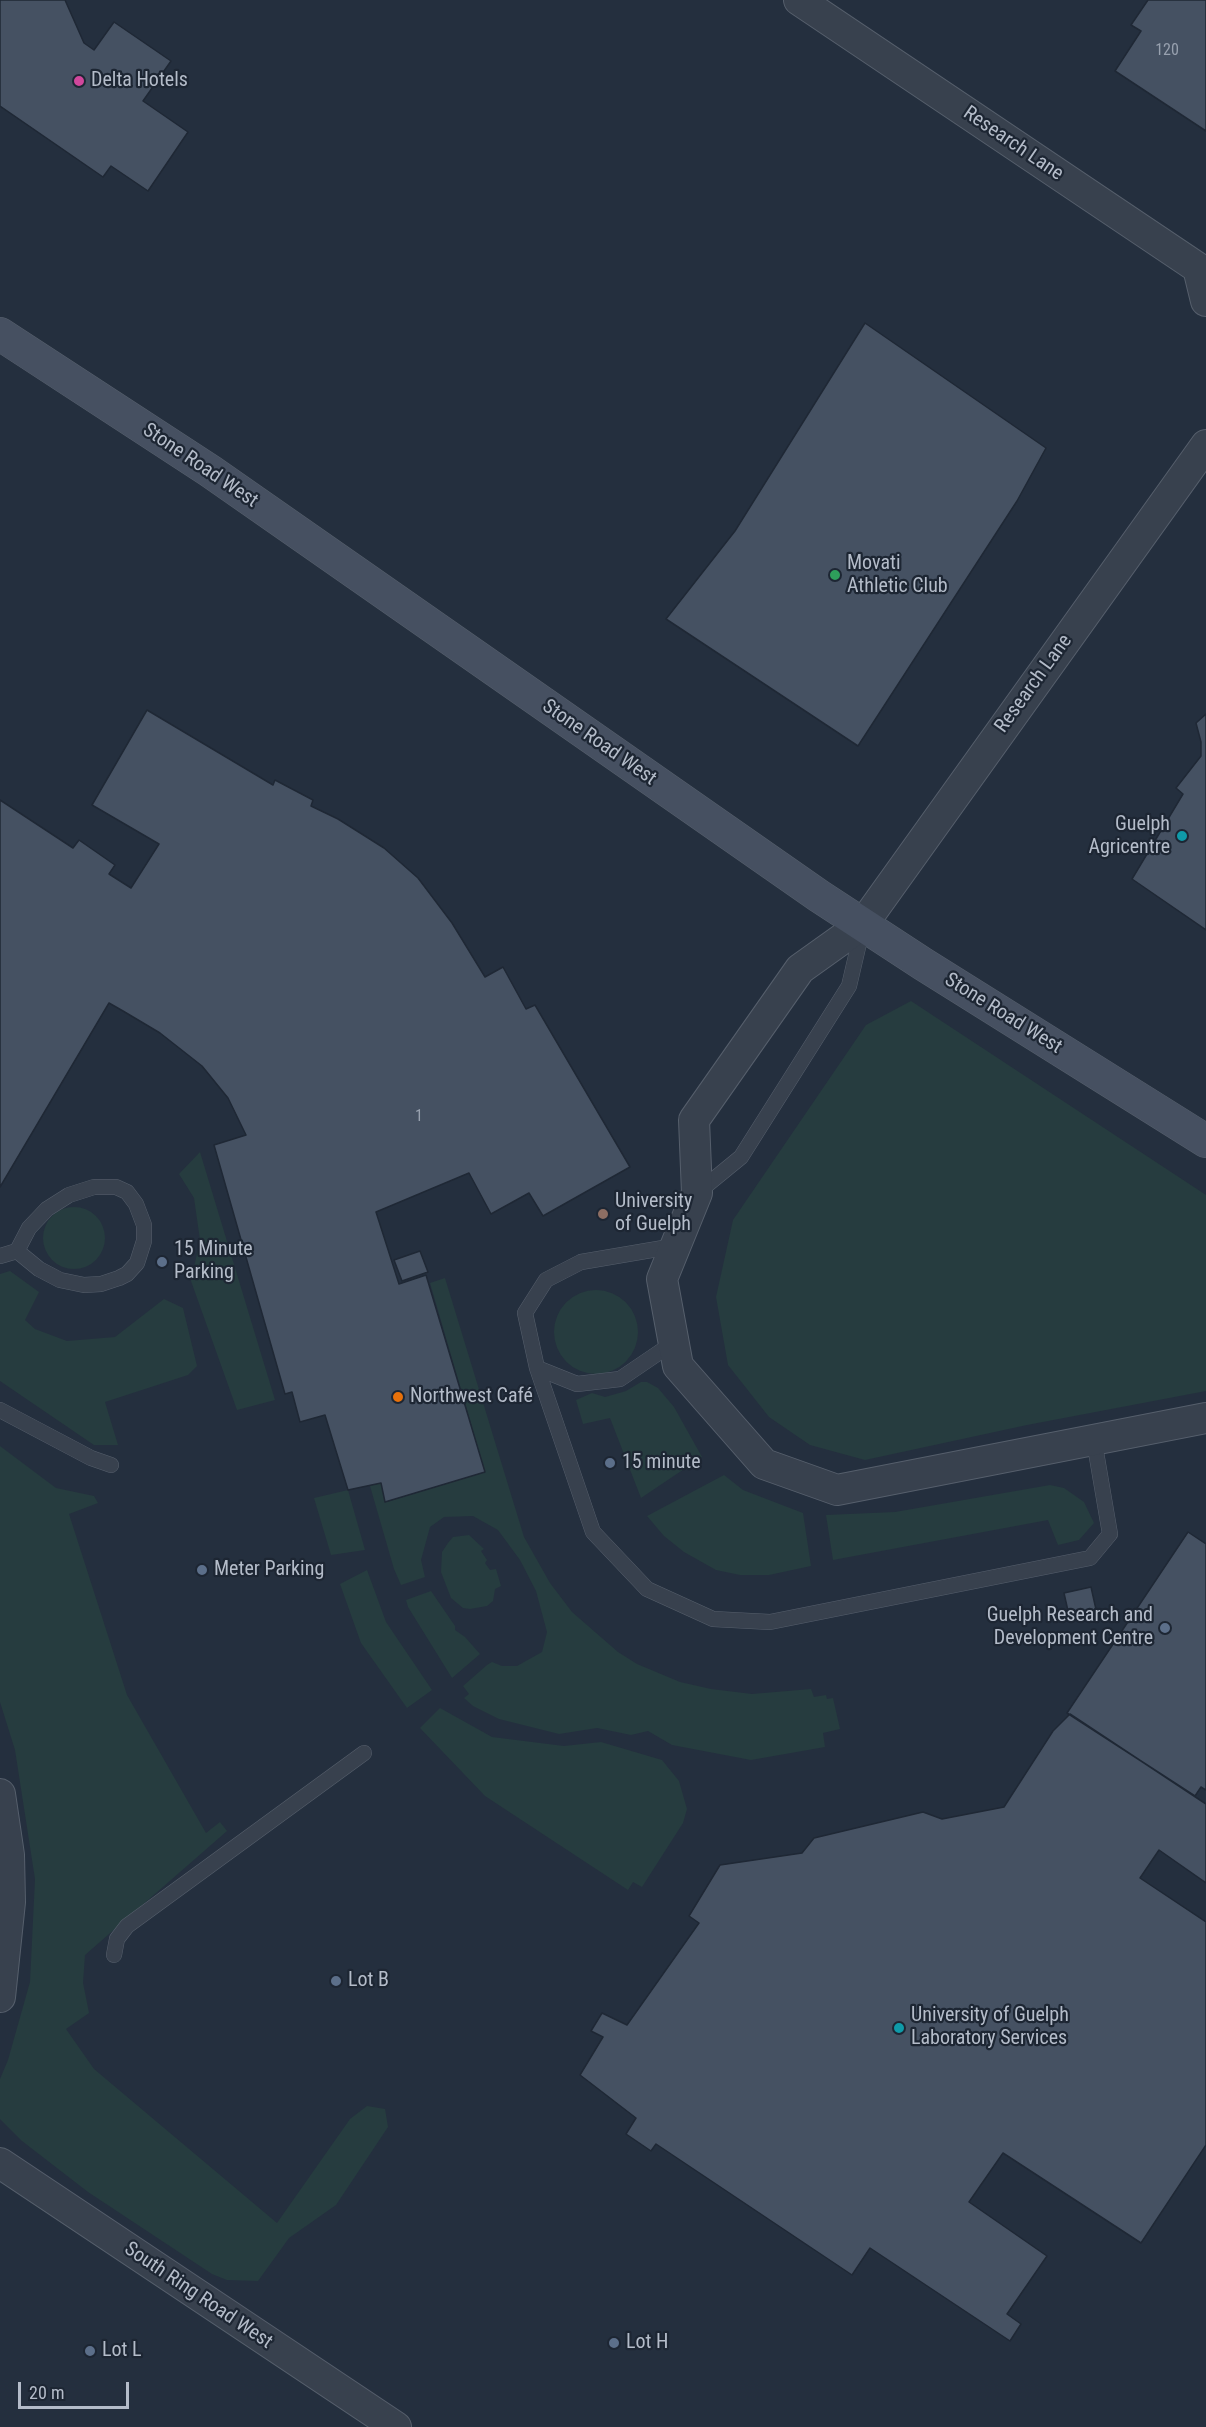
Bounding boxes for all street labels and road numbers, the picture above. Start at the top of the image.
street label: Research Lane [958,102,1068,186]
street label: Stone Road West [138,419,262,513]
street label: Research Lane [990,630,1078,738]
street label: Stone Road West [537,695,661,791]
street label: Stone Road West [940,968,1066,1060]
street label: South Ring Road West [119,2237,277,2355]

